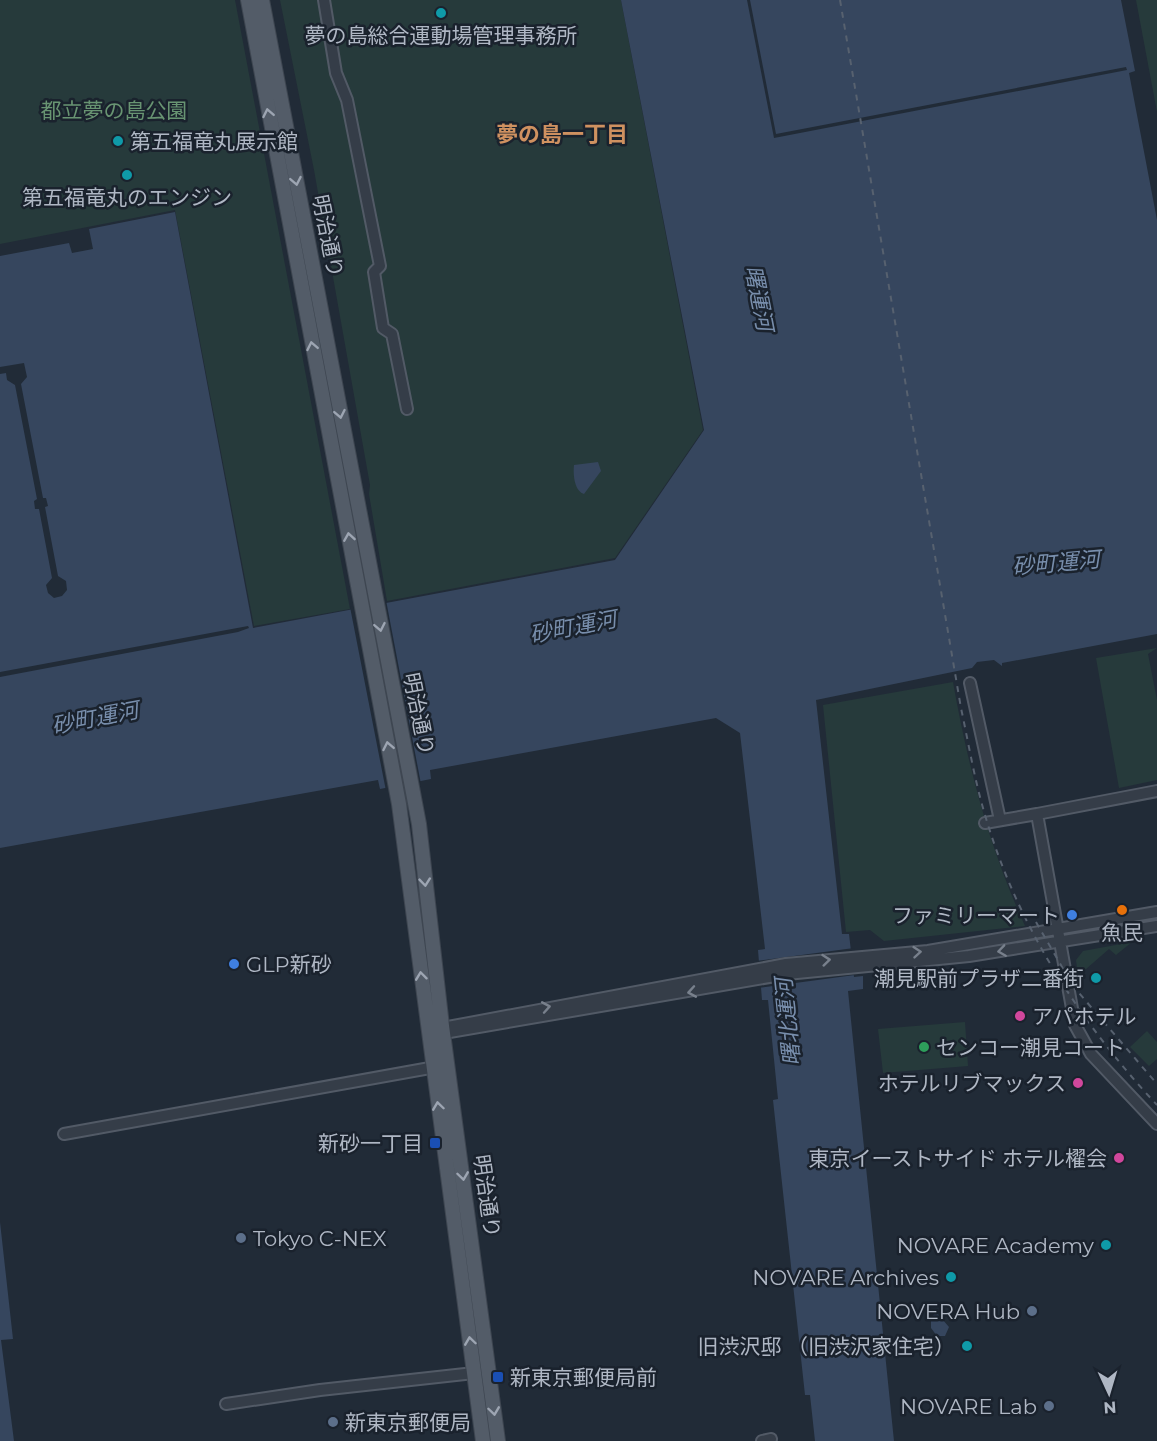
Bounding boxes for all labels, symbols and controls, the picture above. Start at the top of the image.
marker: 夢の島総合運動場管理事務所 [434,6,448,20]
place label: 夢の島総合運動場管理事務所 [305,23,578,48]
park label: 都立夢の島公園 [41,98,188,123]
one-way arrow [262,108,275,118]
district label: 夢の島一丁目 [496,121,628,148]
place label: 第五福竜丸展示館 [130,129,298,154]
marker: 第五福竜丸展示館 [111,134,125,148]
marker: 第五福竜丸のエンジン [120,168,134,182]
one-way arrow [289,176,302,186]
place label: 第五福竜丸のエンジン [22,185,232,210]
street label: 明治通り [308,192,348,280]
water label: 曙運河 [739,263,779,337]
one-way arrow [306,341,319,351]
one-way arrow [333,409,346,419]
one-way arrow [344,533,356,542]
water label: 砂町運河 [1011,545,1105,580]
water label: 砂町運河 [527,605,623,649]
one-way arrow [373,622,386,632]
street label: 明治通り [399,670,439,758]
water label: 砂町運河 [49,696,145,740]
one-way arrow [382,742,395,752]
one-way arrow [418,877,431,886]
place label: ファミリーマート [892,903,1060,928]
marker: 魚民 [1115,903,1129,917]
marker: ファミリーマート [1065,908,1079,922]
place label: 魚民 [1101,920,1143,945]
one-way arrow [997,945,1006,957]
one-way arrow [913,946,922,959]
place label: GLP新砂 [246,952,332,977]
one-way arrow [822,954,831,966]
marker: GLP新砂 [227,957,241,971]
place label: 潮見駅前プラザ二番街 [874,966,1084,991]
one-way arrow [415,971,428,980]
marker: 潮見駅前プラザ二番街 [1089,971,1103,985]
water label: 曙北運河 [770,973,806,1067]
one-way arrow [687,985,697,997]
one-way arrow [542,1002,551,1014]
place label: アパホテル [1032,1004,1137,1029]
marker: アパホテル [1013,1009,1027,1023]
place label: センコー潮見コート [936,1035,1125,1060]
marker: センコー潮見コート [917,1040,931,1054]
place label: ホテルリブマックス [878,1071,1066,1096]
marker: ホテルリブマックス [1071,1076,1085,1090]
one-way arrow [433,1102,445,1111]
place label: 新砂一丁目 [318,1131,423,1156]
marker: 新砂一丁目 [428,1136,442,1150]
place label: 東京イーストサイド ホテル櫂会 [809,1146,1107,1171]
marker: 東京イーストサイド ホテル櫂会 [1112,1151,1126,1165]
street label: 明治通り [469,1153,505,1239]
one-way arrow [456,1171,469,1181]
place label: Tokyo C-NEX [253,1226,387,1251]
marker: Tokyo C-NEX [234,1231,248,1245]
place label: NOVARE Academy [897,1233,1095,1258]
marker: NOVARE Academy [1099,1238,1113,1252]
place label: NOVARE Archives [752,1265,939,1290]
marker: NOVARE Archives [944,1270,958,1284]
place label: NOVERA Hub [876,1299,1020,1324]
marker: NOVERA Hub [1025,1304,1039,1318]
place label: 旧渋沢邸 （旧渋沢家住宅） [697,1334,955,1359]
one-way arrow [464,1337,476,1346]
marker: 旧渋沢邸 （旧渋沢家住宅） [960,1339,974,1353]
north arrow [1079,1363,1139,1423]
place label: 新東京郵便局前 [510,1365,657,1390]
marker: 新東京郵便局前 [491,1370,505,1384]
place label: NOVARE Lab [900,1394,1037,1419]
text: N [1103,1398,1117,1417]
marker: NOVARE Lab [1042,1399,1056,1413]
one-way arrow [488,1406,500,1416]
place label: 新東京郵便局 [345,1410,471,1435]
marker: 新東京郵便局 [326,1415,340,1429]

